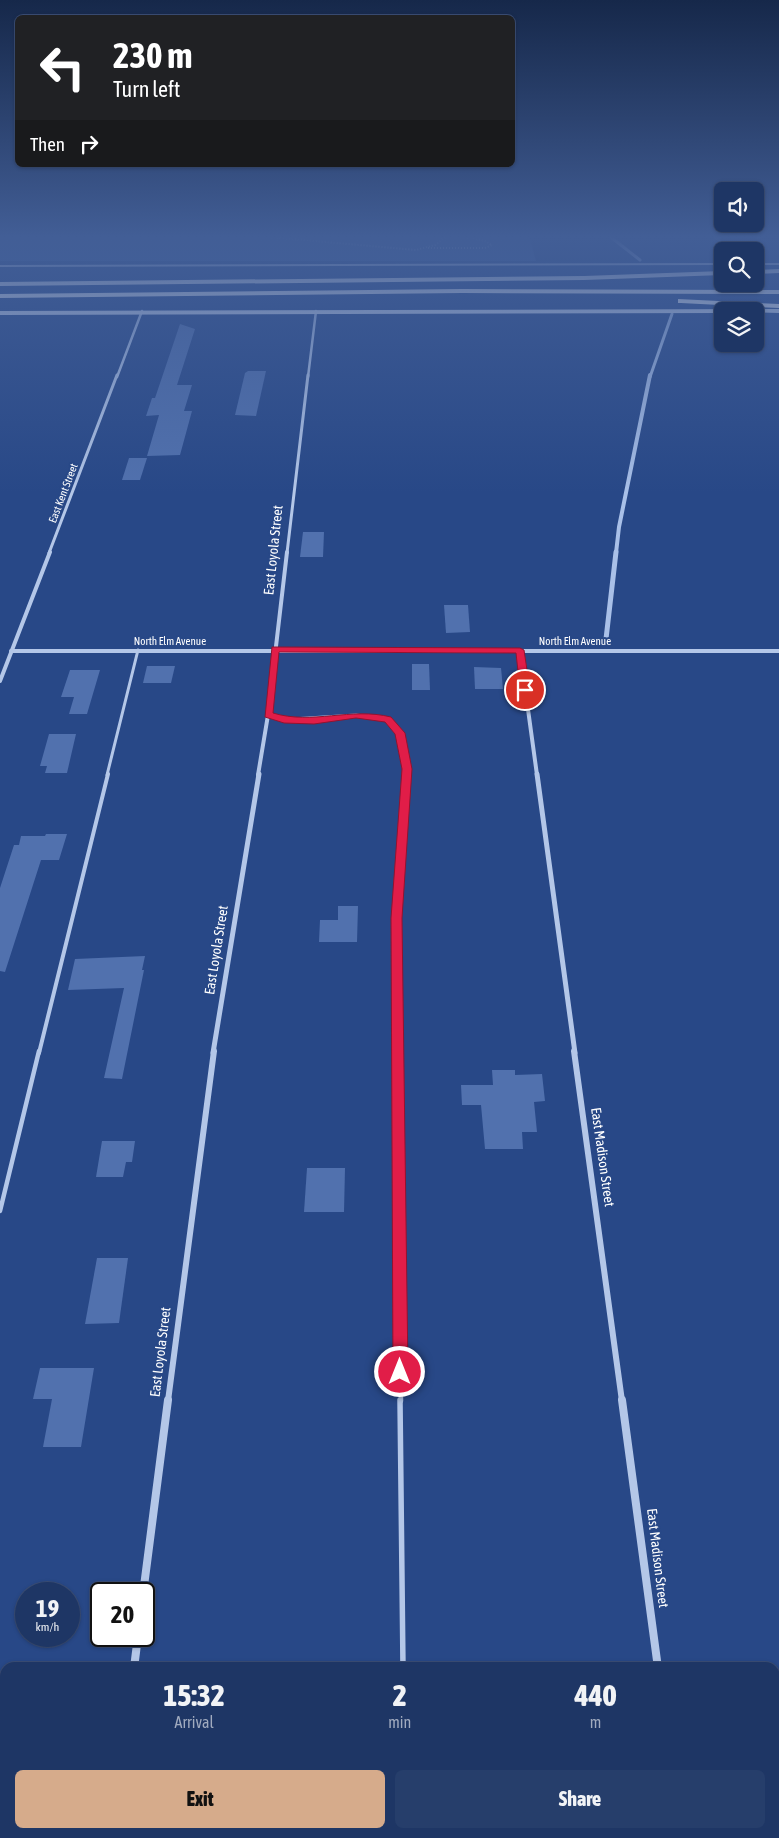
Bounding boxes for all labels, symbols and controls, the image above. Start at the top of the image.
icon: left [30,35,95,100]
text: 230 m [113,35,192,75]
text: Turn left [113,76,180,102]
icon: right [75,130,103,158]
text: Then [30,133,65,155]
map controls [714,182,764,352]
button: sound [714,182,764,232]
button: search [714,242,764,292]
button: layers [714,302,764,352]
street label: East Kent Street [46,462,80,524]
street label: East Loyola Street [260,504,286,596]
street label: North Elm Avenue [134,635,206,647]
street label: North Elm Avenue [539,635,611,647]
pin [504,669,546,711]
icon: arrive [511,676,539,704]
street label: East Loyola Street [201,904,231,996]
street label: East Madison Street [588,1106,618,1208]
street label: East Loyola Street [147,1306,173,1398]
position arrow [373,1345,425,1397]
street label: East Madison Street [644,1507,672,1609]
speed limit sign: 20 [90,1582,155,1647]
text: 19 [36,1594,59,1622]
text: km/h [36,1620,59,1634]
text: 15:32 [163,1678,225,1712]
text: 2 [393,1678,407,1712]
text: 440 [574,1678,617,1712]
text: Arrival [175,1713,214,1731]
text: min [388,1713,411,1731]
text: m [590,1713,601,1731]
button: Exit [15,1770,385,1828]
button: Share [395,1770,765,1828]

